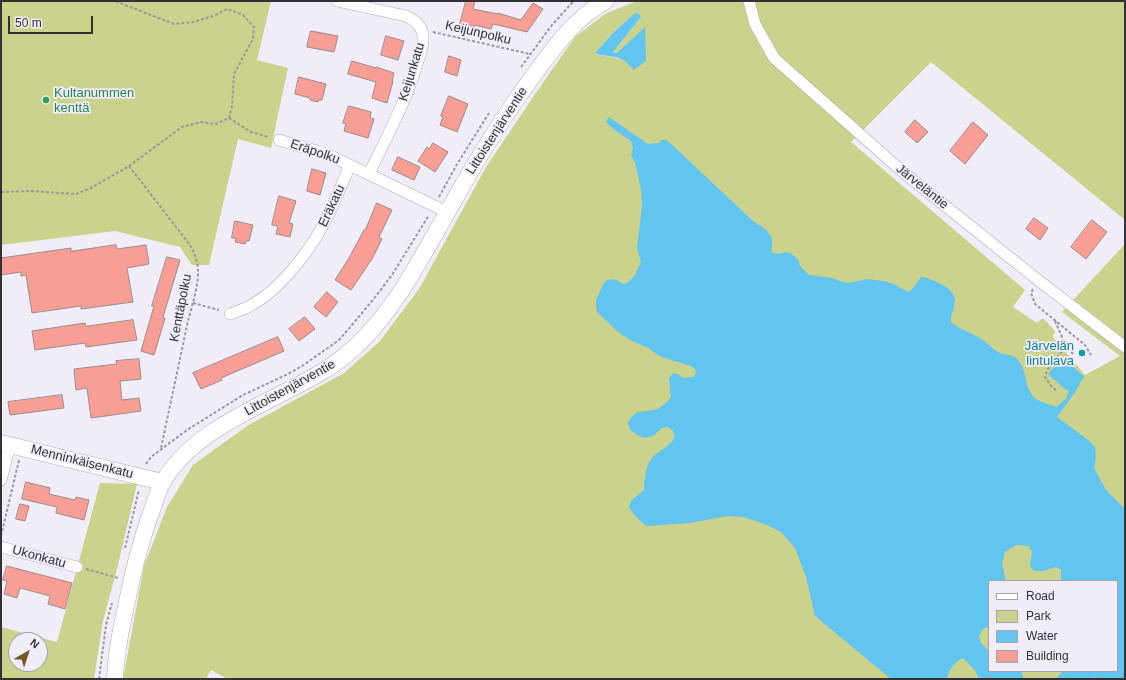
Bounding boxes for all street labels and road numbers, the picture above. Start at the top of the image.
street label: Keijunpolku [443,18,513,48]
street label: Keijunkatu [396,41,428,103]
street label: Littoistenjärventie [463,84,531,178]
street label: Eräpolku [288,136,342,168]
street label: Järveläntie [893,161,951,213]
street label: Eräkatu [315,182,349,230]
street label: Kenttäpolku [167,273,195,343]
street label: Littoistenjärventie [242,357,338,419]
street label: Menninkäisenkatu [29,442,135,482]
street label: Ukonkatu [10,542,68,572]

